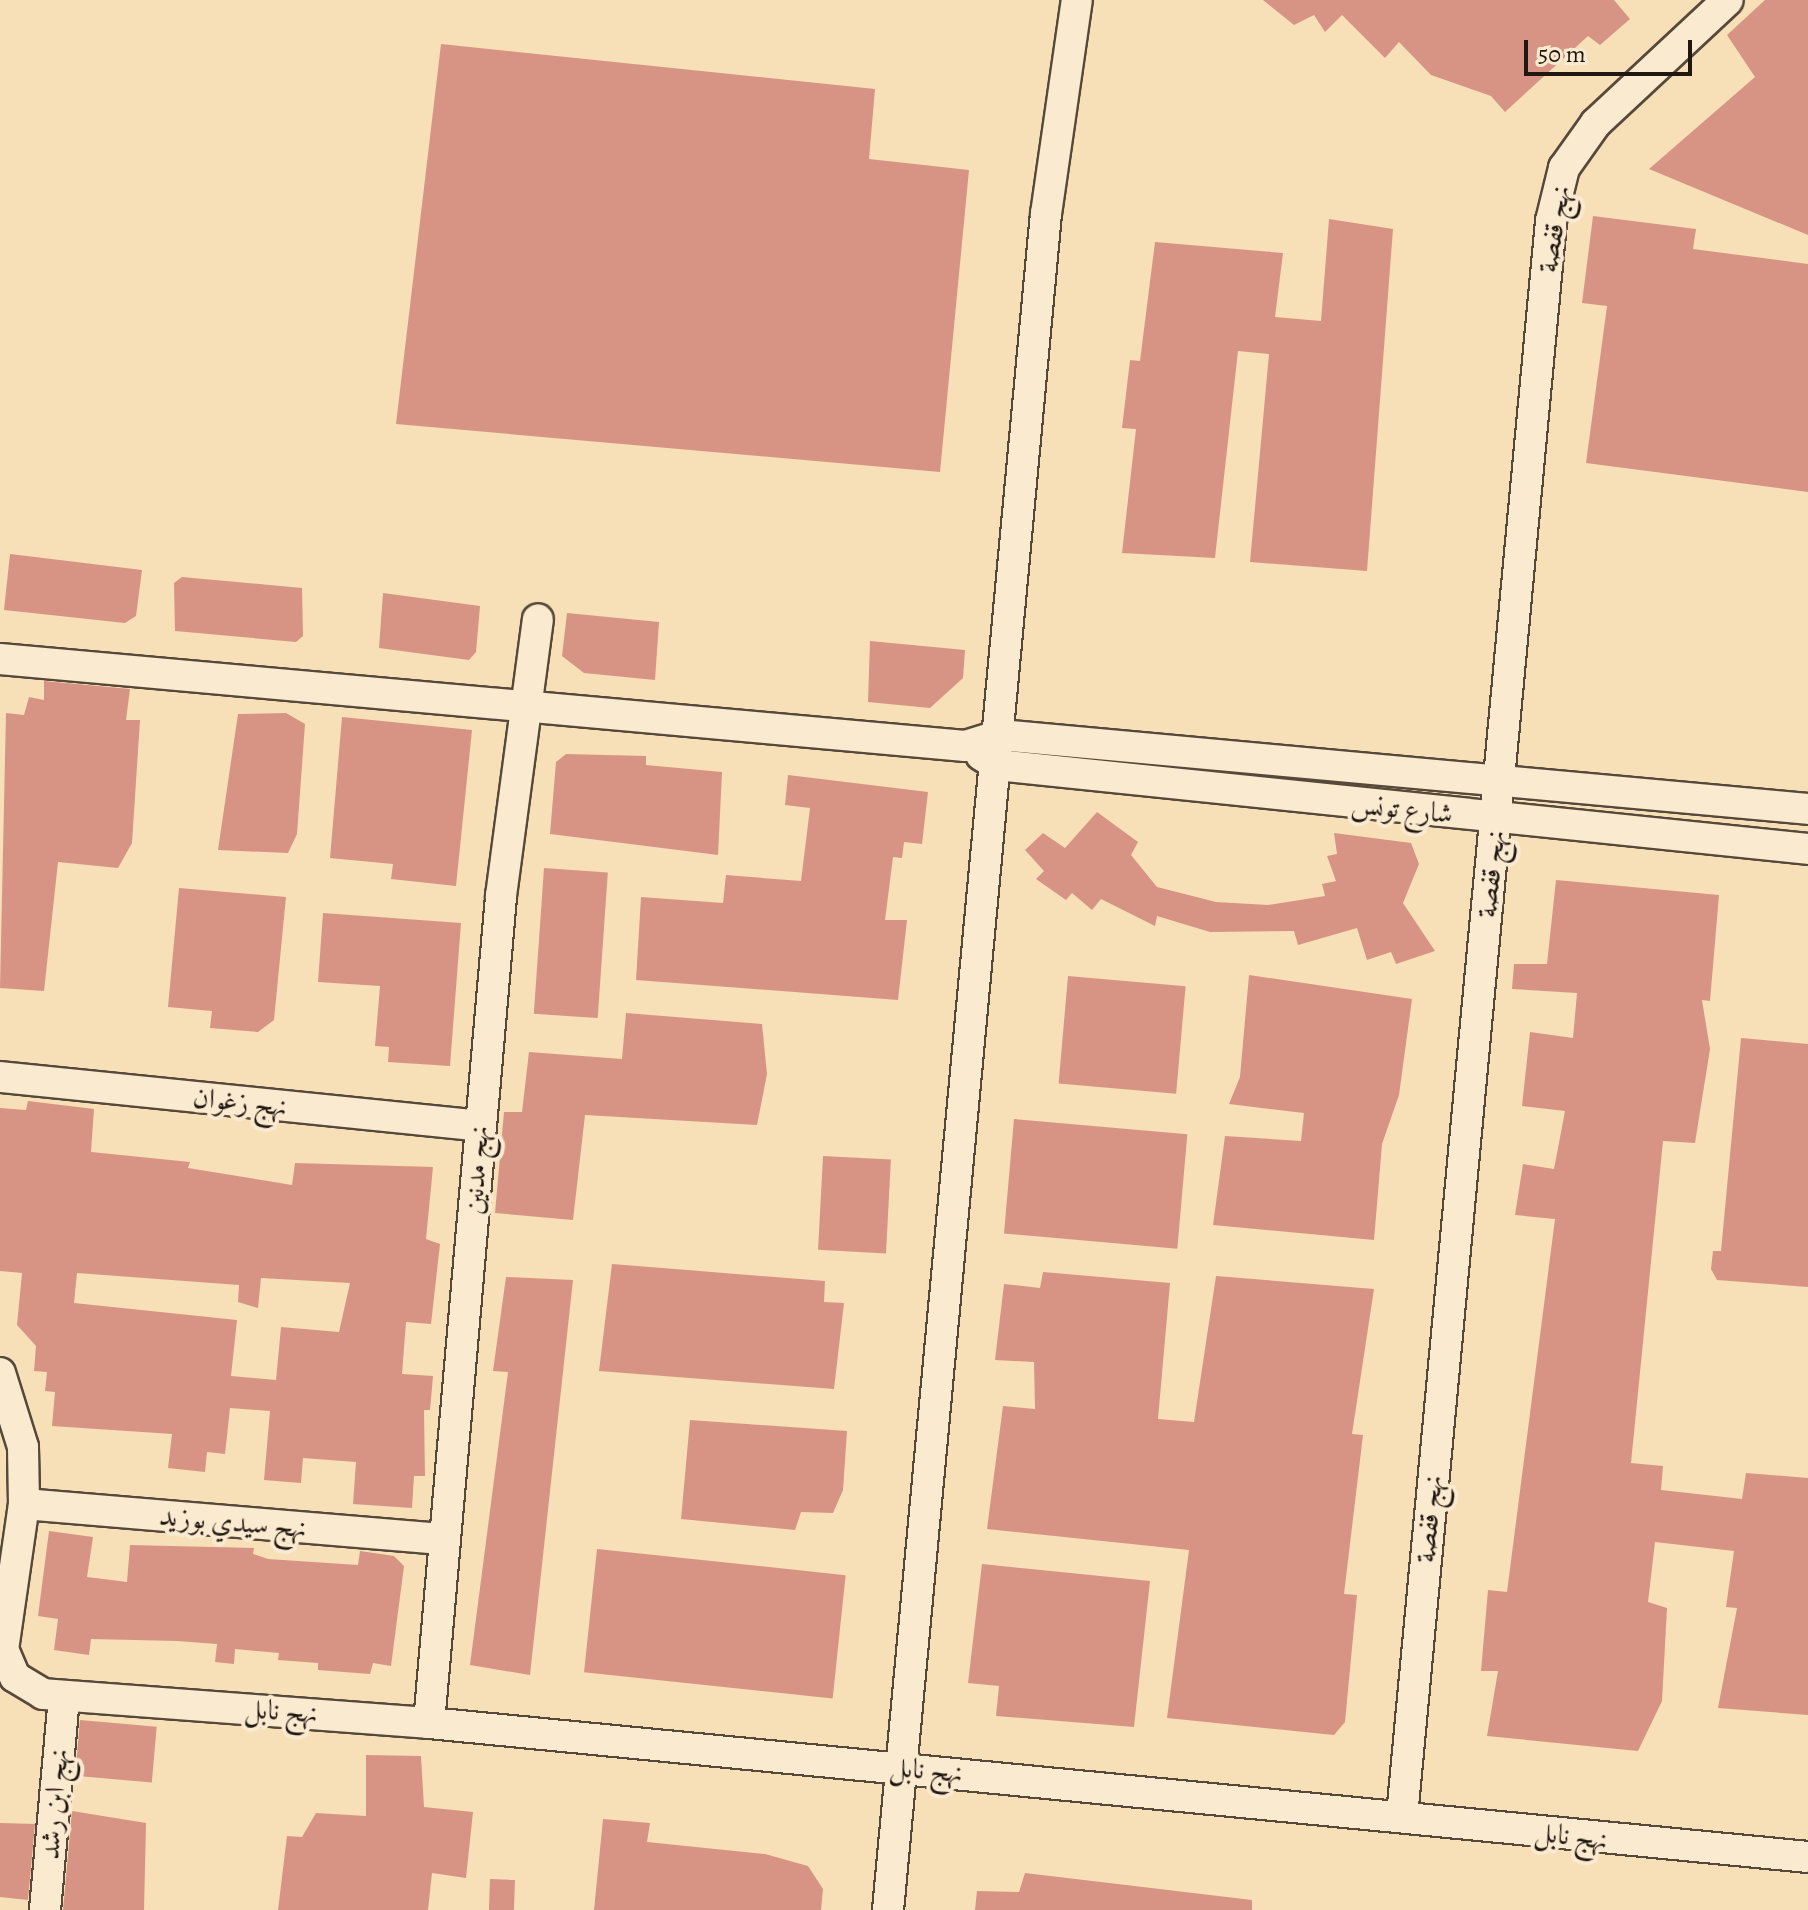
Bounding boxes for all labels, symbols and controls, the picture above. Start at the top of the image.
scale bar [1528,24,1696,74]
text: 50 m [1538,38,1586,70]
street label: نهج قفصة [1531,183,1577,275]
street label: شارع تونس [1349,787,1455,831]
street label: نهج قفصة [1470,828,1512,920]
street label: نهج زغوان [191,1080,289,1124]
street label: نهج مدنين [456,1124,496,1216]
street label: نهج قفصة [1408,1474,1450,1564]
street label: نهج سيدي بوزيد [158,1499,308,1545]
street label: نهج نابل [243,1692,319,1730]
street label: نهج ابن رشد [32,1747,76,1861]
street label: نهج نابل [888,1750,964,1790]
street label: نهج نابل [1533,1815,1609,1857]

